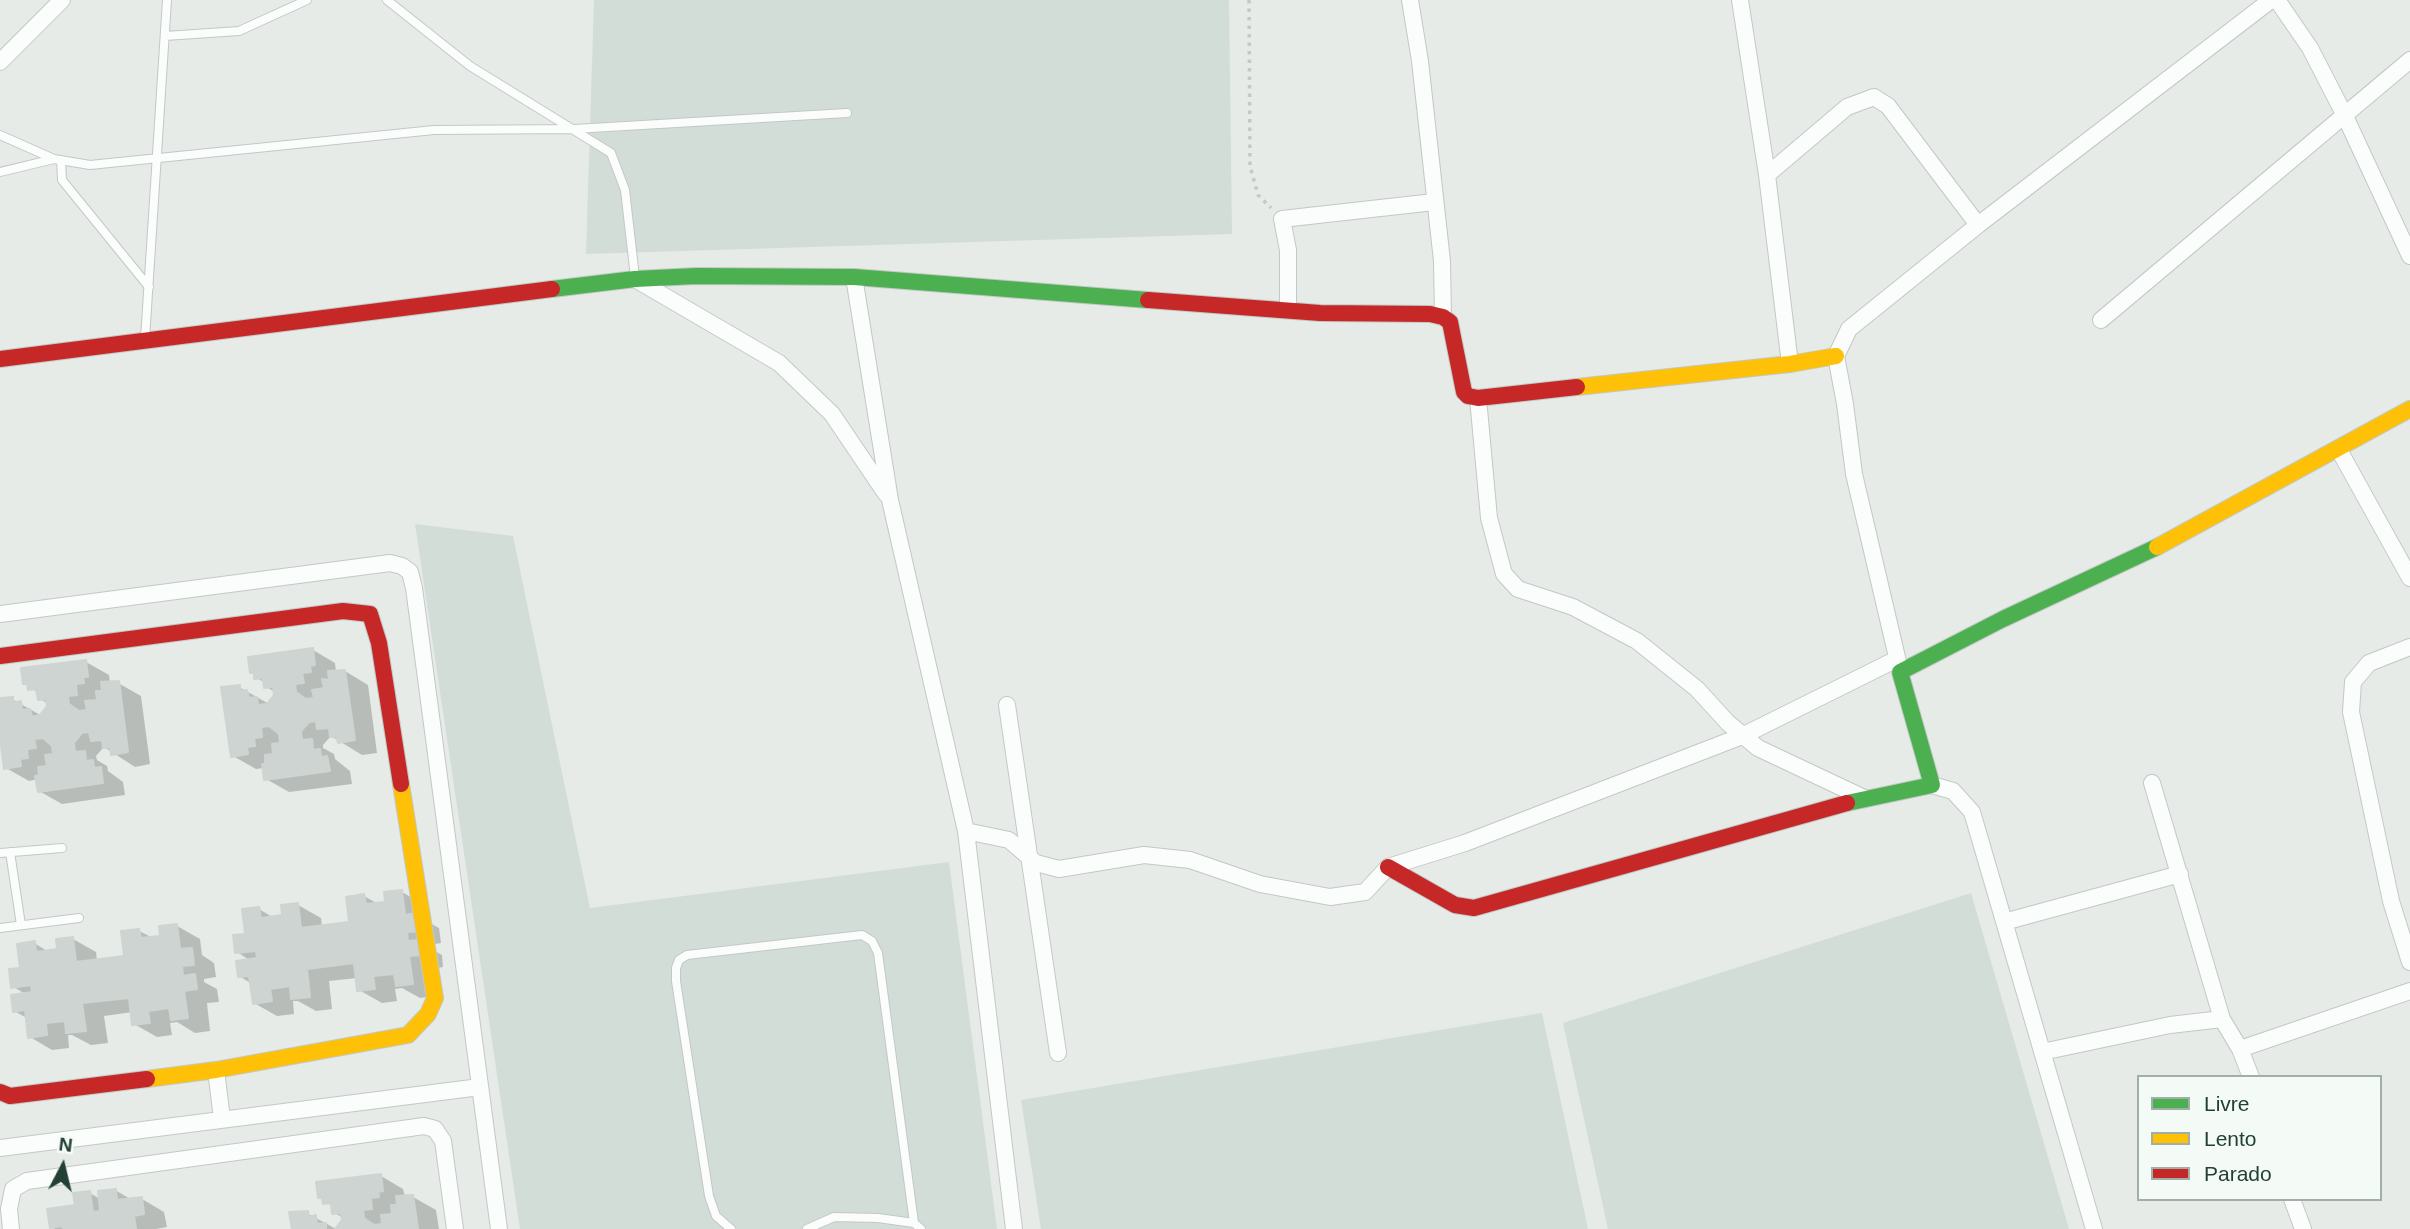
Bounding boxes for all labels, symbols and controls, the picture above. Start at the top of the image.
legend [2137,1075,2382,1201]
text: Livre [2204,1092,2250,1115]
text: Lento [2204,1127,2257,1150]
north arrow [28,1131,98,1201]
text: N [58,1133,74,1156]
text: Parado [2204,1162,2272,1185]

